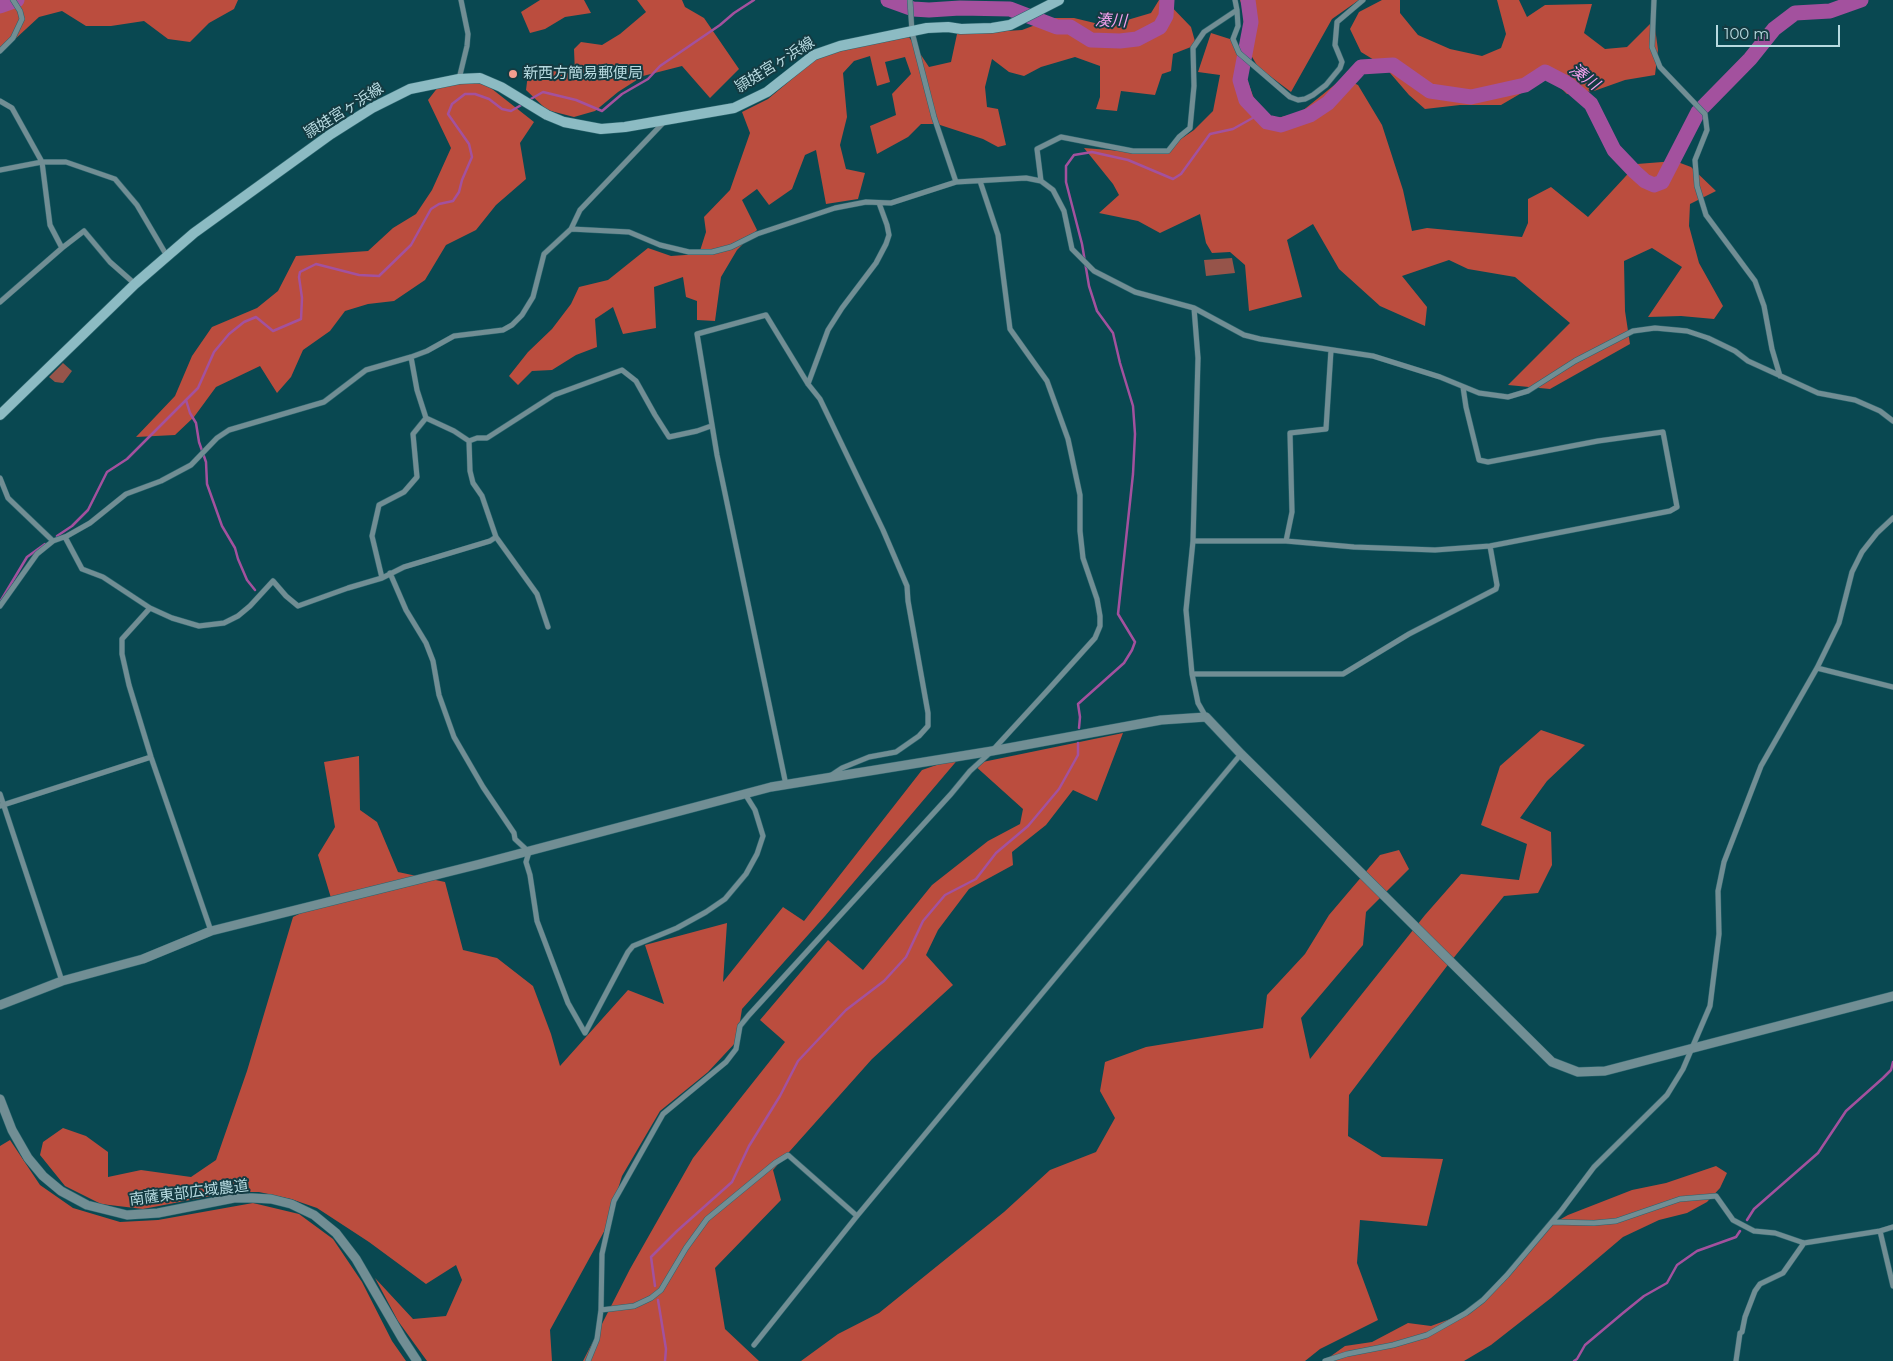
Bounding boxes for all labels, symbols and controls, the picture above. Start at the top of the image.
water label: 湊川 [1095,11,1127,31]
scale bar [1718,15,1842,47]
text: 100 m [1724,24,1769,43]
street label: 頴娃宮ヶ浜線 [732,34,818,96]
water label: 湊川 [1565,60,1603,94]
place label: 新西方簡易郵便局 [523,65,643,83]
marker: 新西方簡易郵便局 [507,68,519,80]
street label: 頴娃宮ヶ浜線 [301,80,387,142]
street label: 南薩東部広域農道 [128,1177,250,1209]

